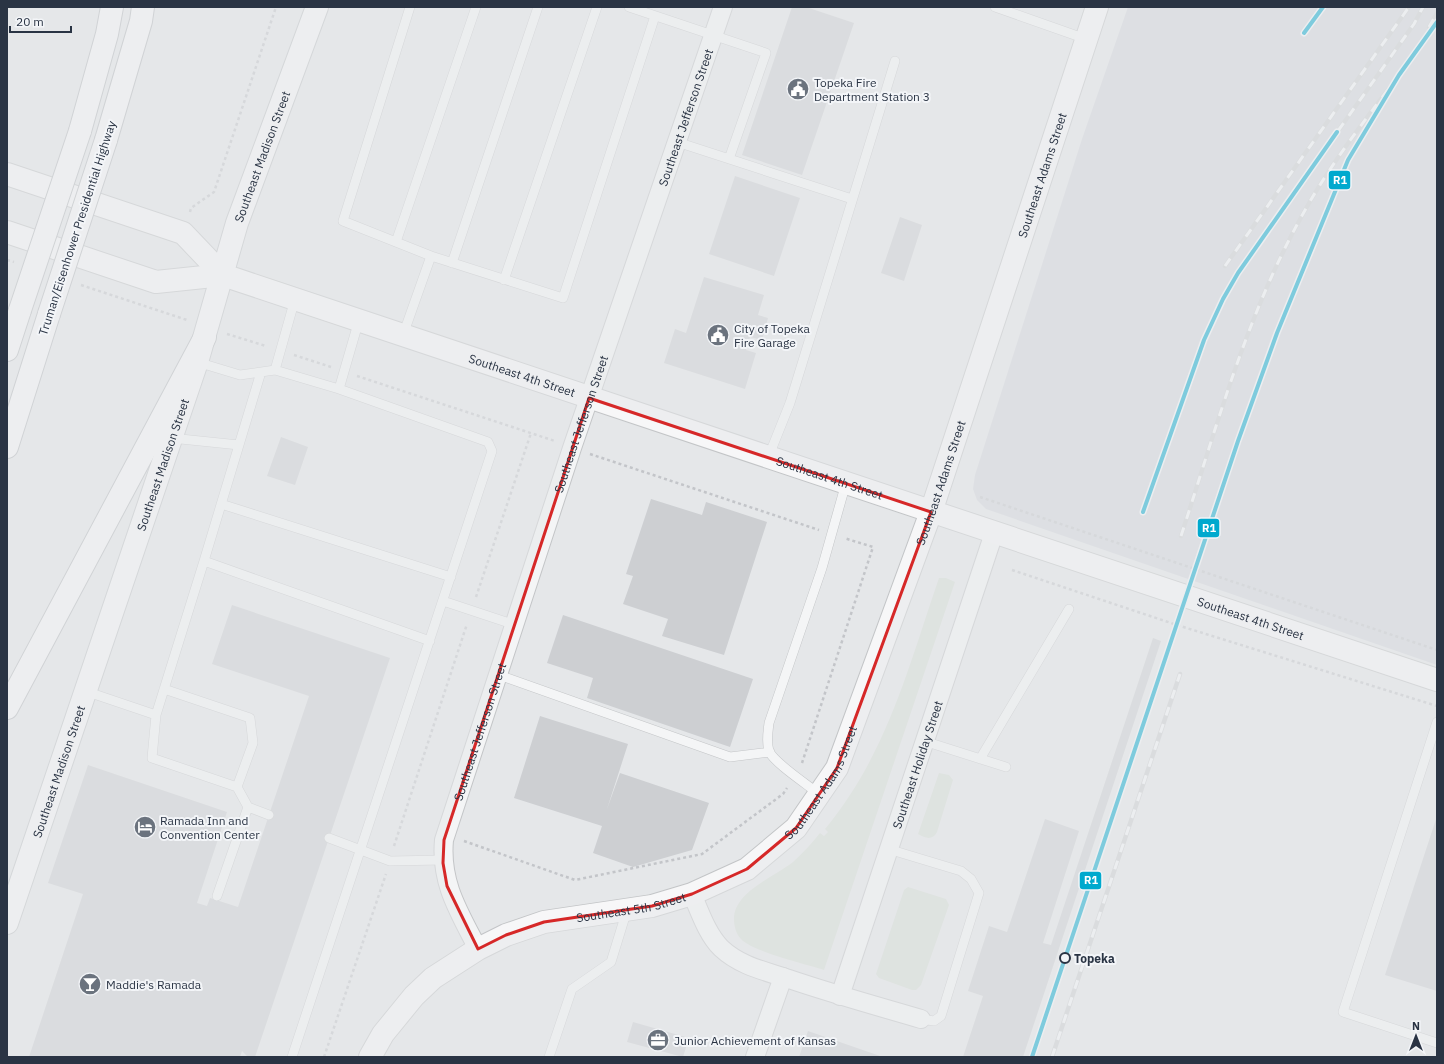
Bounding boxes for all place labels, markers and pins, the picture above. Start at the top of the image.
place label: Topeka Fire Department Station 3 [814,75,930,104]
public building icon: Topeka Fire Department Station 3 [785,76,811,102]
place label: City of Topeka Fire Garage [734,321,810,350]
public building icon: City of Topeka Fire Garage [705,322,731,348]
place label: Ramada Inn and Convention Center [160,813,260,842]
hotel icon: Ramada Inn and Convention Center [132,814,158,840]
place label: Topeka [1074,951,1115,966]
marker: Topeka [1059,952,1071,964]
bar icon: Maddie's Ramada [77,971,103,997]
place label: Maddie's Ramada [106,977,202,992]
office icon: Junior Achievement of Kansas [645,1027,671,1053]
place label: Junior Achievement of Kansas [674,1033,836,1048]

